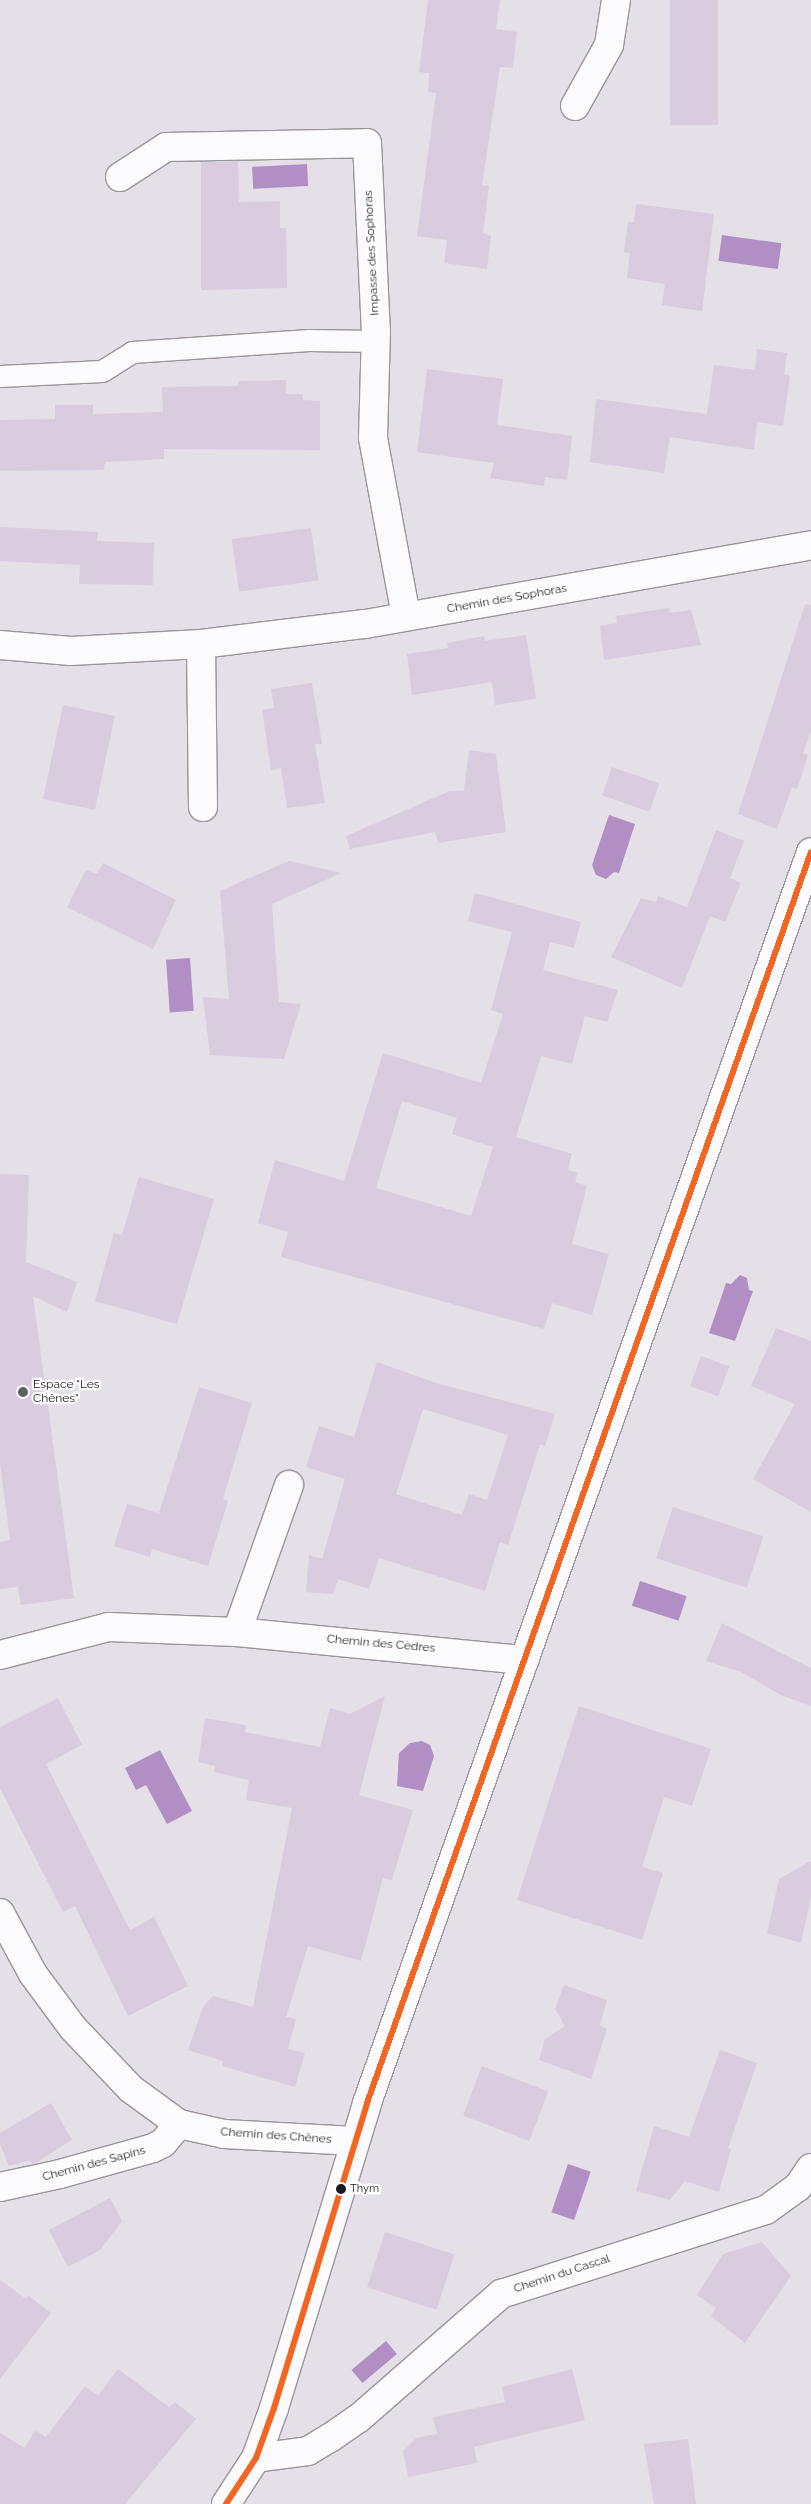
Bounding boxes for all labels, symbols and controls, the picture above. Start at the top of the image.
street label: Impasse des Sophoras [362,190,382,316]
street label: Chemin des Sophoras [446,581,568,617]
place label: Espace "Les Chênes" [33,1378,100,1406]
marker: Espace "Les Chênes" [17,1386,29,1398]
street label: Chemin des Cèdres [326,1632,436,1656]
street label: Chemin des Chênes [220,2125,332,2147]
street label: Chemin des Sapins [41,2143,147,2185]
place label: Thym [350,2182,379,2196]
marker: Thym [336,2184,346,2194]
street label: Chemin du Cascal [512,2252,612,2296]

